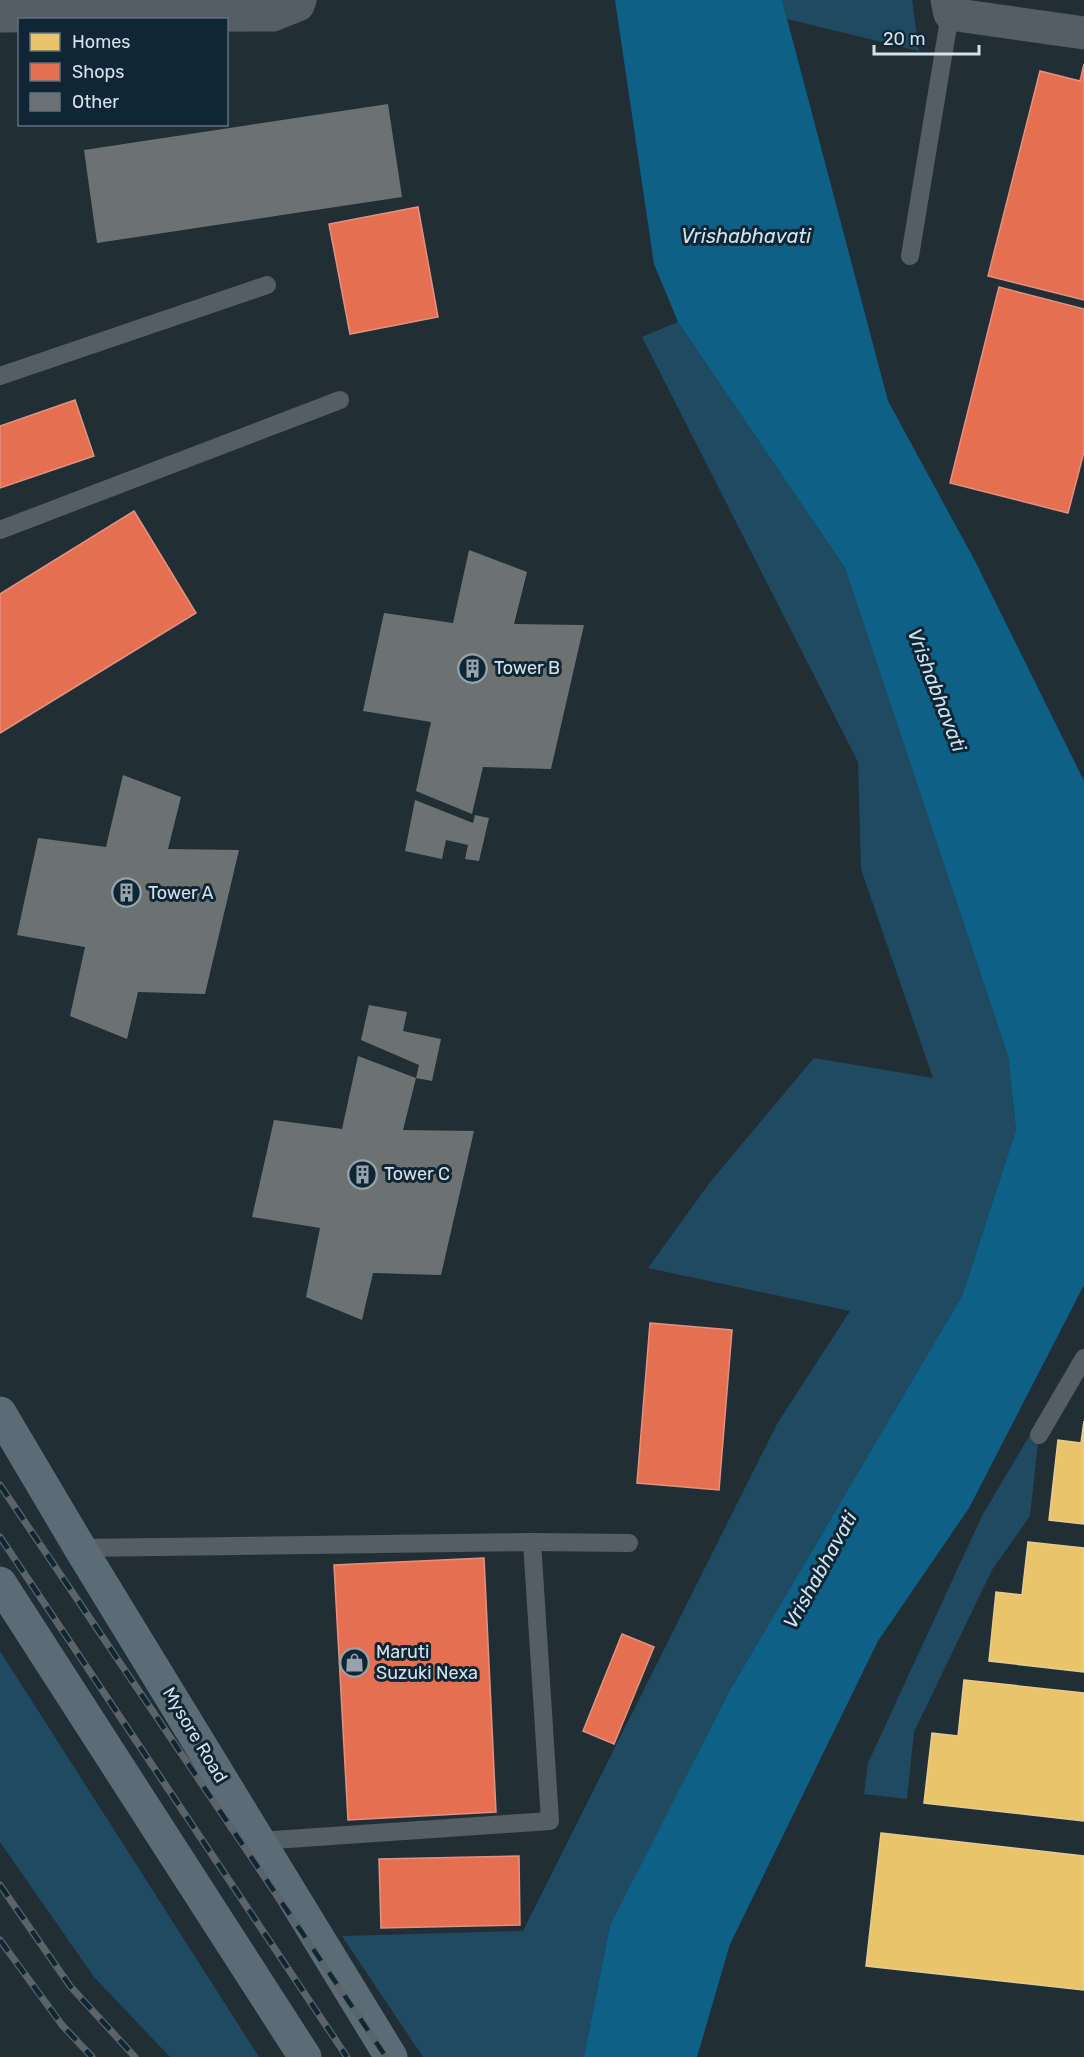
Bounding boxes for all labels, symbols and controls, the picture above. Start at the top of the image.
legend [18,18,228,126]
scale bar [874,18,979,56]
text: 20 m [883,28,925,50]
text: Homes [72,31,130,53]
text: Shops [72,61,124,83]
text: Other [72,91,119,113]
water label: Vrishabhavati [681,224,812,248]
water label: Vrishabhavati [902,625,972,756]
building icon: Tower B [457,652,489,684]
place label: Tower B [494,657,560,679]
building icon: Tower A [111,877,143,909]
place label: Tower A [148,882,213,904]
building icon: Tower C [347,1158,379,1190]
place label: Tower C [384,1163,450,1185]
water label: Vrishabhavati [778,1506,863,1633]
place label: Maruti Suzuki Nexa [376,1641,478,1684]
shop icon: Maruti Suzuki Nexa [339,1646,371,1678]
street label: Mysore Road [158,1683,232,1787]

